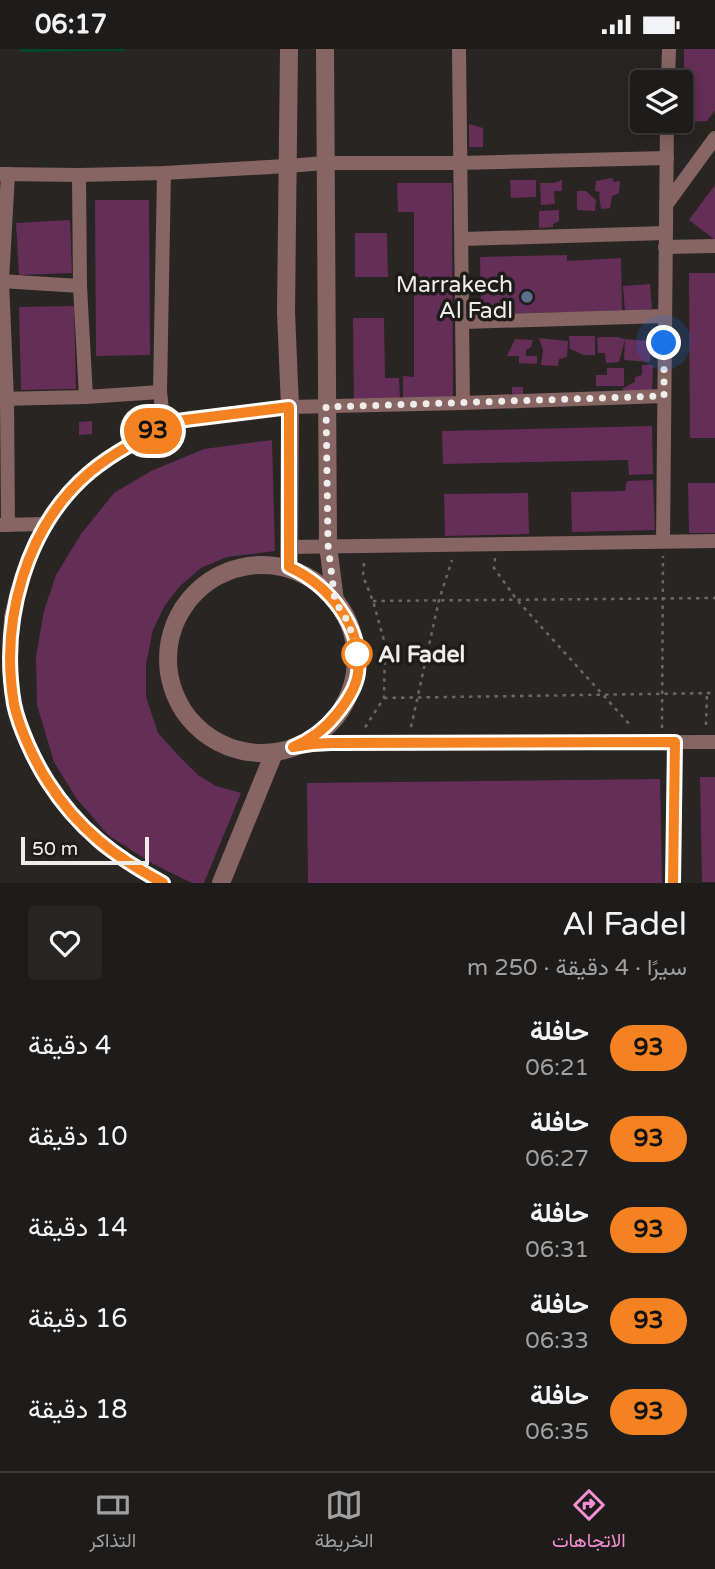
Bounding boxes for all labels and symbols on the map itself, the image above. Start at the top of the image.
place label: Marrakech Al Fadl [396,271,513,325]
marker: Marrakech Al Fadl [519,289,535,305]
your location [646,325,681,360]
line badge: 93 [122,408,184,454]
marker: Al Fadel [342,639,372,669]
place label: Al Fadel [378,641,465,669]
scale bar [21,834,149,866]

